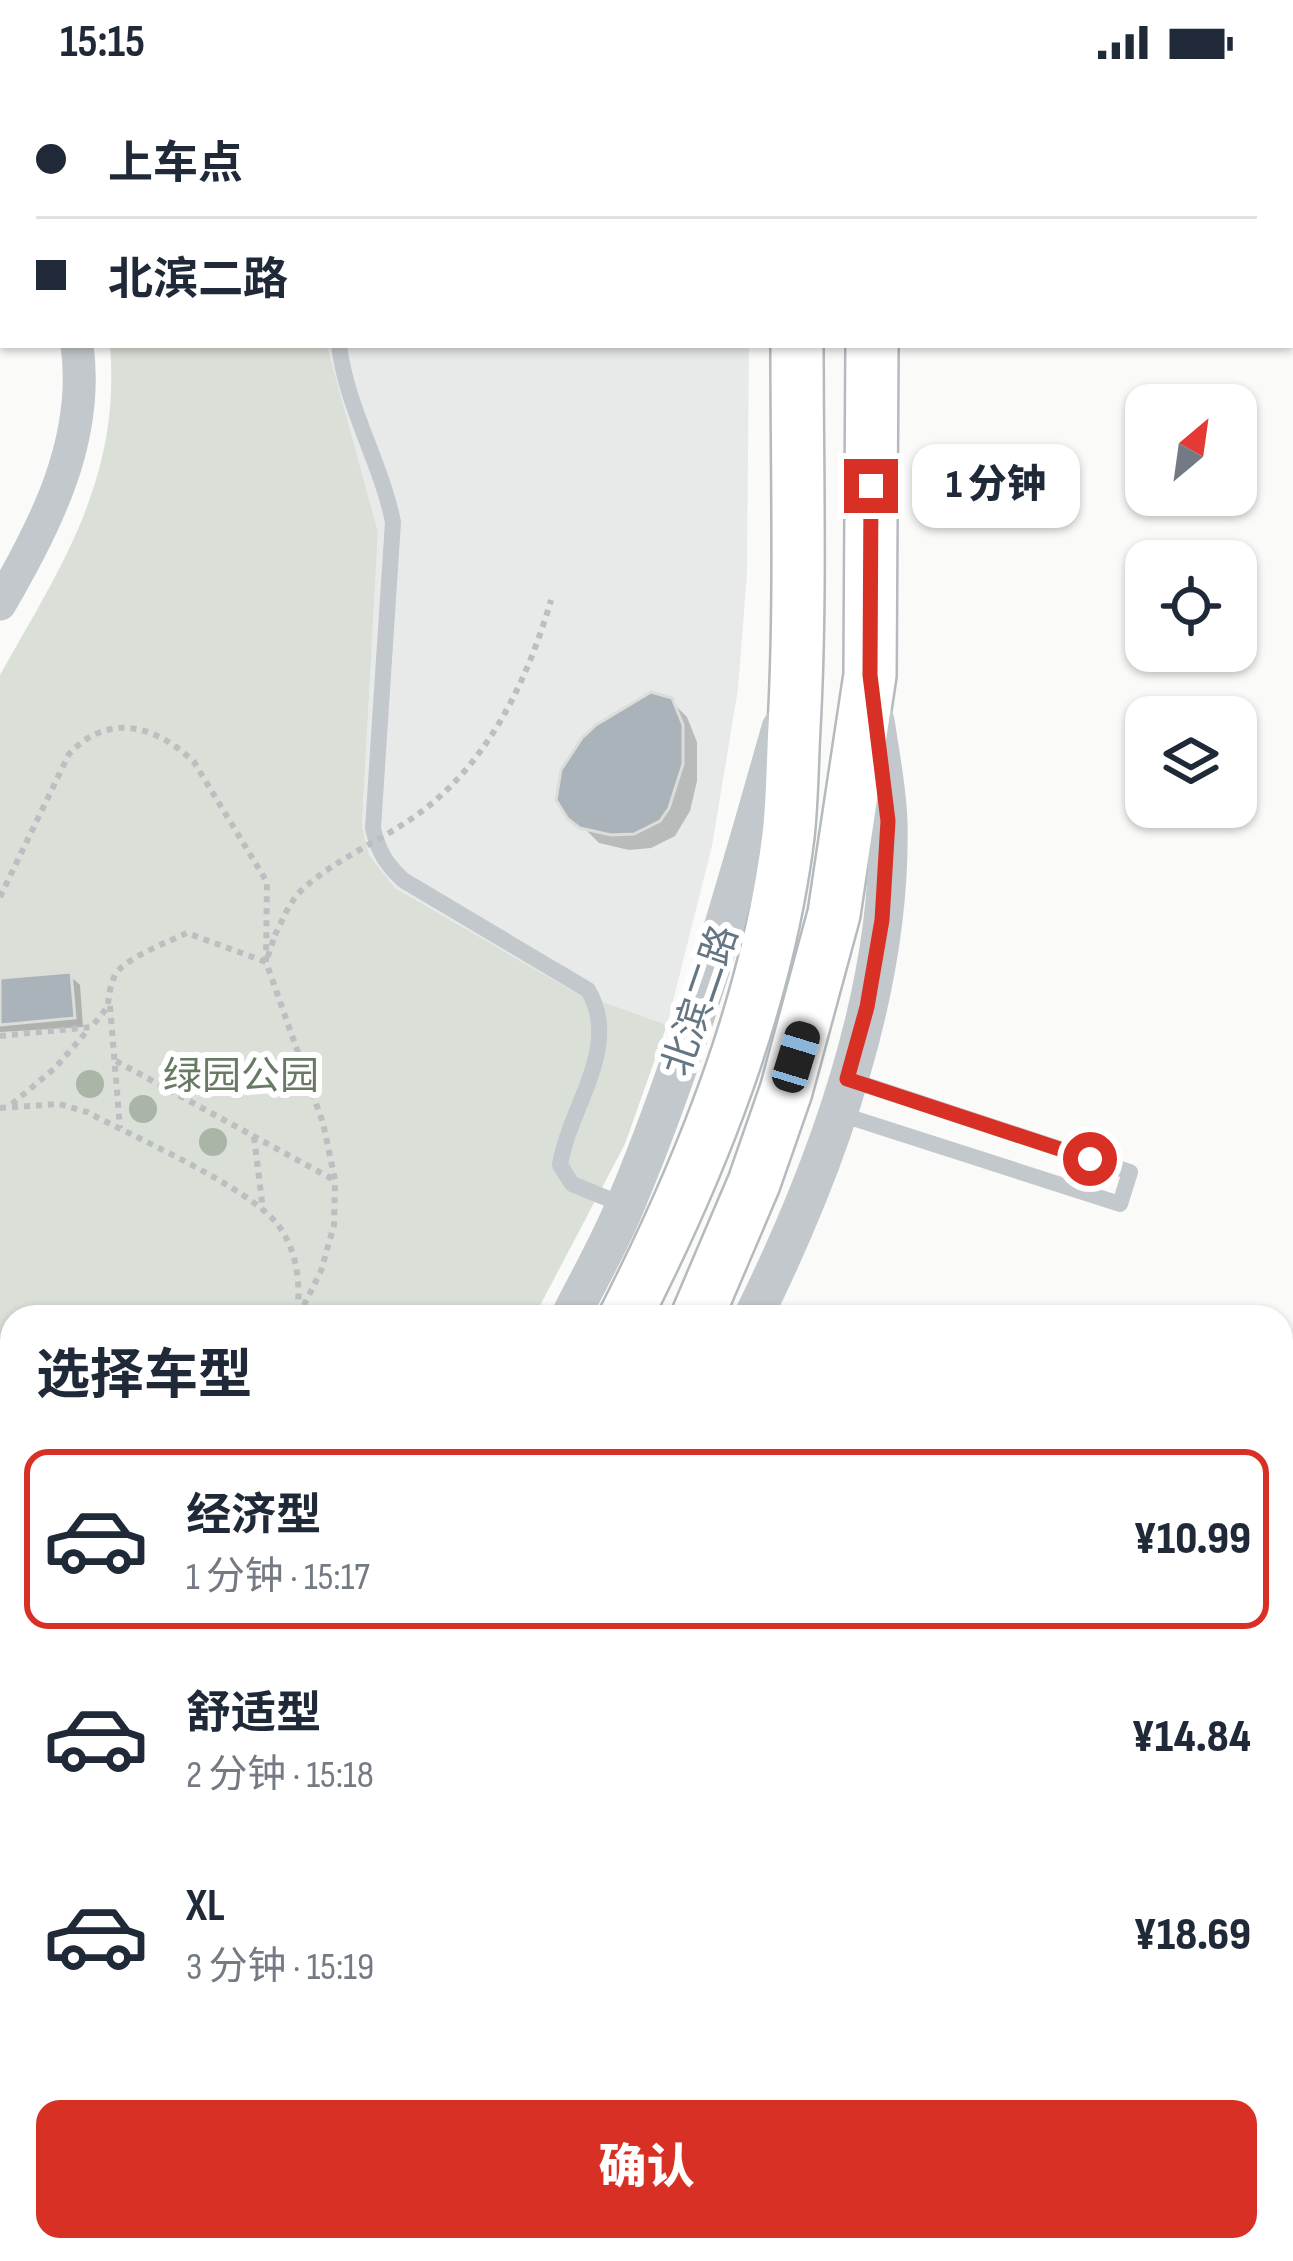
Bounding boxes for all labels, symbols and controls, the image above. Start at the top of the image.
text: 15:15 [60,15,145,70]
text: 上车点 [108,137,243,192]
text: 北滨二路 [108,253,288,308]
north arrow [1125,384,1257,516]
map controls [1125,384,1257,828]
callout: 1 分钟 [913,444,1081,528]
route end [844,459,898,513]
text: 1 分钟 [946,462,1046,509]
button: locate [1125,540,1257,672]
button: layers [1125,696,1257,828]
street label: 北滨二路 [654,919,749,1082]
car [768,1017,824,1097]
park label: 绿园公园 [163,1054,319,1101]
route start [1063,1132,1117,1186]
text: 选择车型 [36,1344,252,1409]
icon: car [42,1485,150,1593]
text: 经济型 [186,1489,321,1544]
text: ¥10.99 [1133,1512,1251,1567]
text: 1 分钟 · 15:17 [186,1554,370,1601]
icon: car [42,1683,150,1791]
text: 舒适型 [186,1687,321,1742]
text: ¥14.84 [1131,1710,1251,1765]
text: 2 分钟 · 15:18 [186,1752,374,1799]
text: XL [186,1879,225,1934]
icon: car [42,1881,150,1989]
text: ¥18.69 [1133,1908,1251,1963]
text: 3 分钟 · 15:19 [186,1944,374,1991]
button: 确认 [36,2100,1257,2238]

